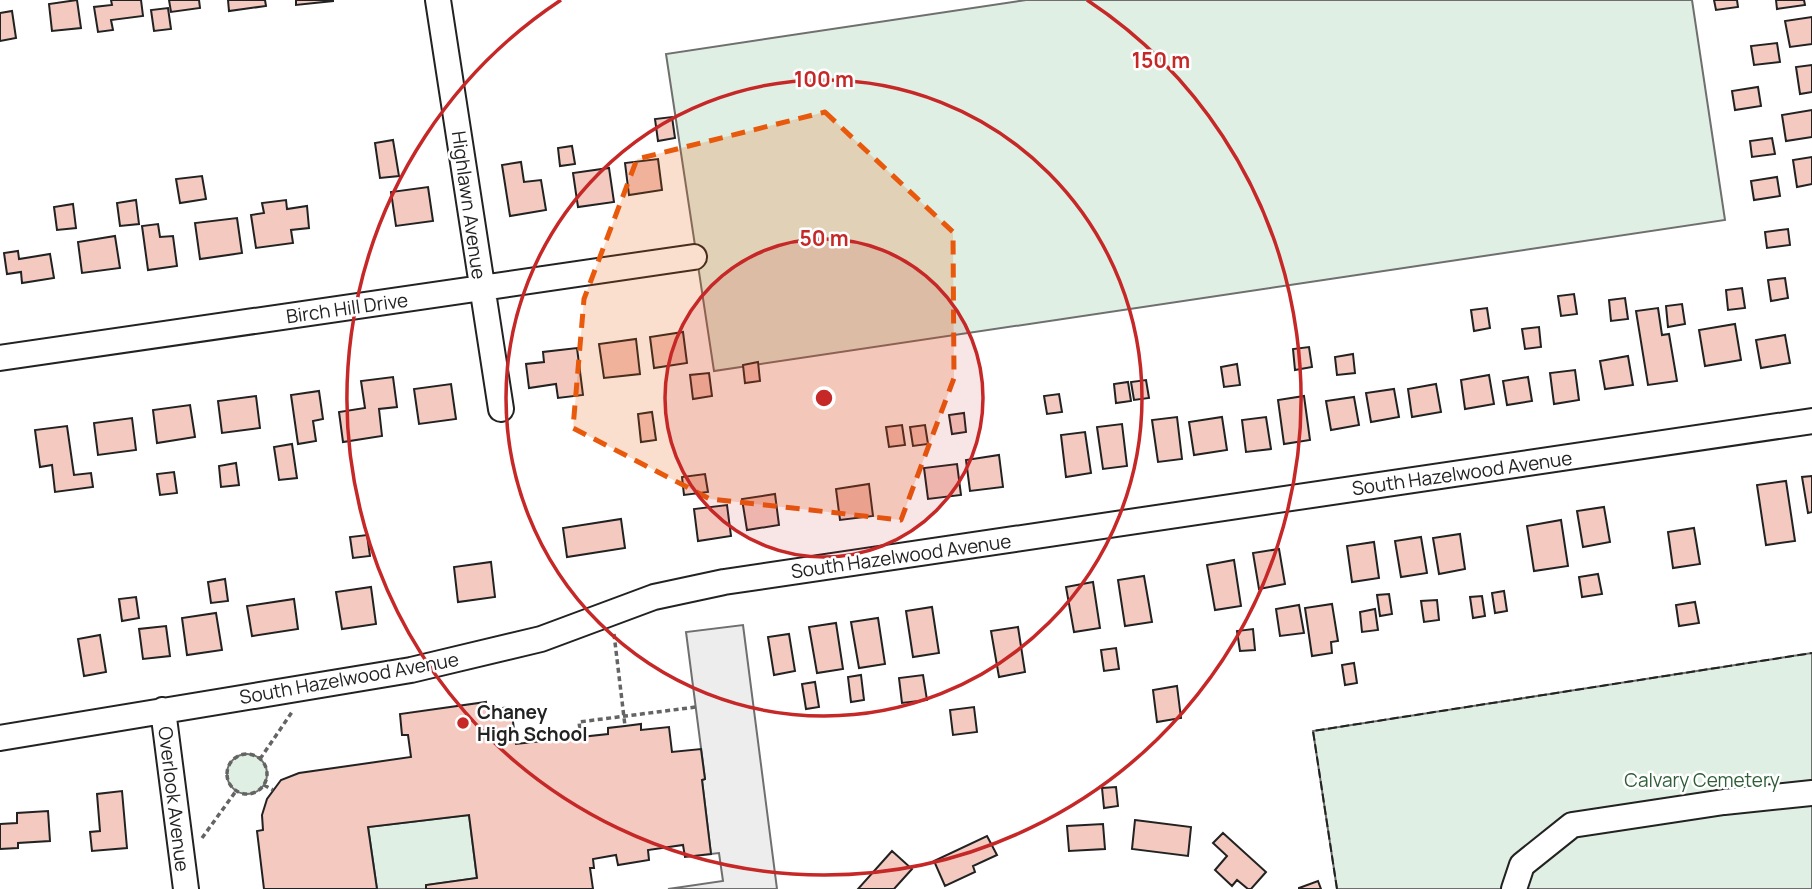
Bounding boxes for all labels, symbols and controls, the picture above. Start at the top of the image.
text: 150 m [1132,46,1190,74]
text: 100 m [794,65,854,93]
street label: Highlawn Avenue [446,129,492,281]
text: 50 m [799,224,849,252]
street label: Birch Hill Drive [284,287,410,329]
centre of rings [812,386,836,410]
street label: South Hazelwood Avenue [1350,445,1574,501]
street label: South Hazelwood Avenue [789,528,1013,584]
street label: South Hazelwood Avenue [237,646,461,710]
place label: Chaney High School [477,699,588,747]
marker: Chaney High School [455,715,471,731]
street label: Overlook Avenue [152,725,196,873]
park label: Calvary Cemetery [1624,767,1780,793]

